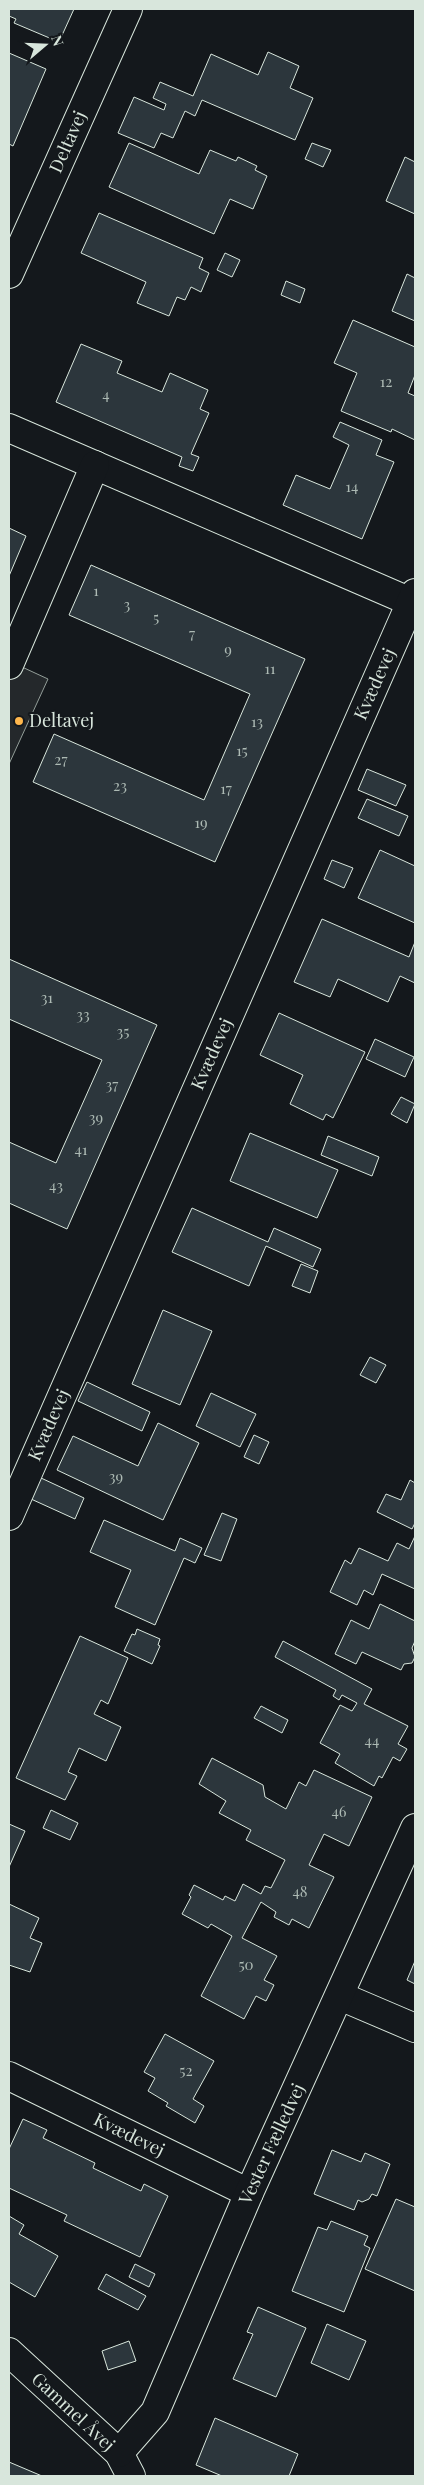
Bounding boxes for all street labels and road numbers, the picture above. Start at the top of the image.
street label: Deltavej [43,107,91,176]
street label: Kvædevej [348,644,400,723]
street label: Kvædevej [185,1014,237,1093]
street label: Kvædevej [22,1385,74,1464]
street label: Vester Fælledvej [232,2079,310,2209]
street label: Kvædevej [90,2107,169,2162]
street label: Gammel Åvej [27,2367,120,2456]

